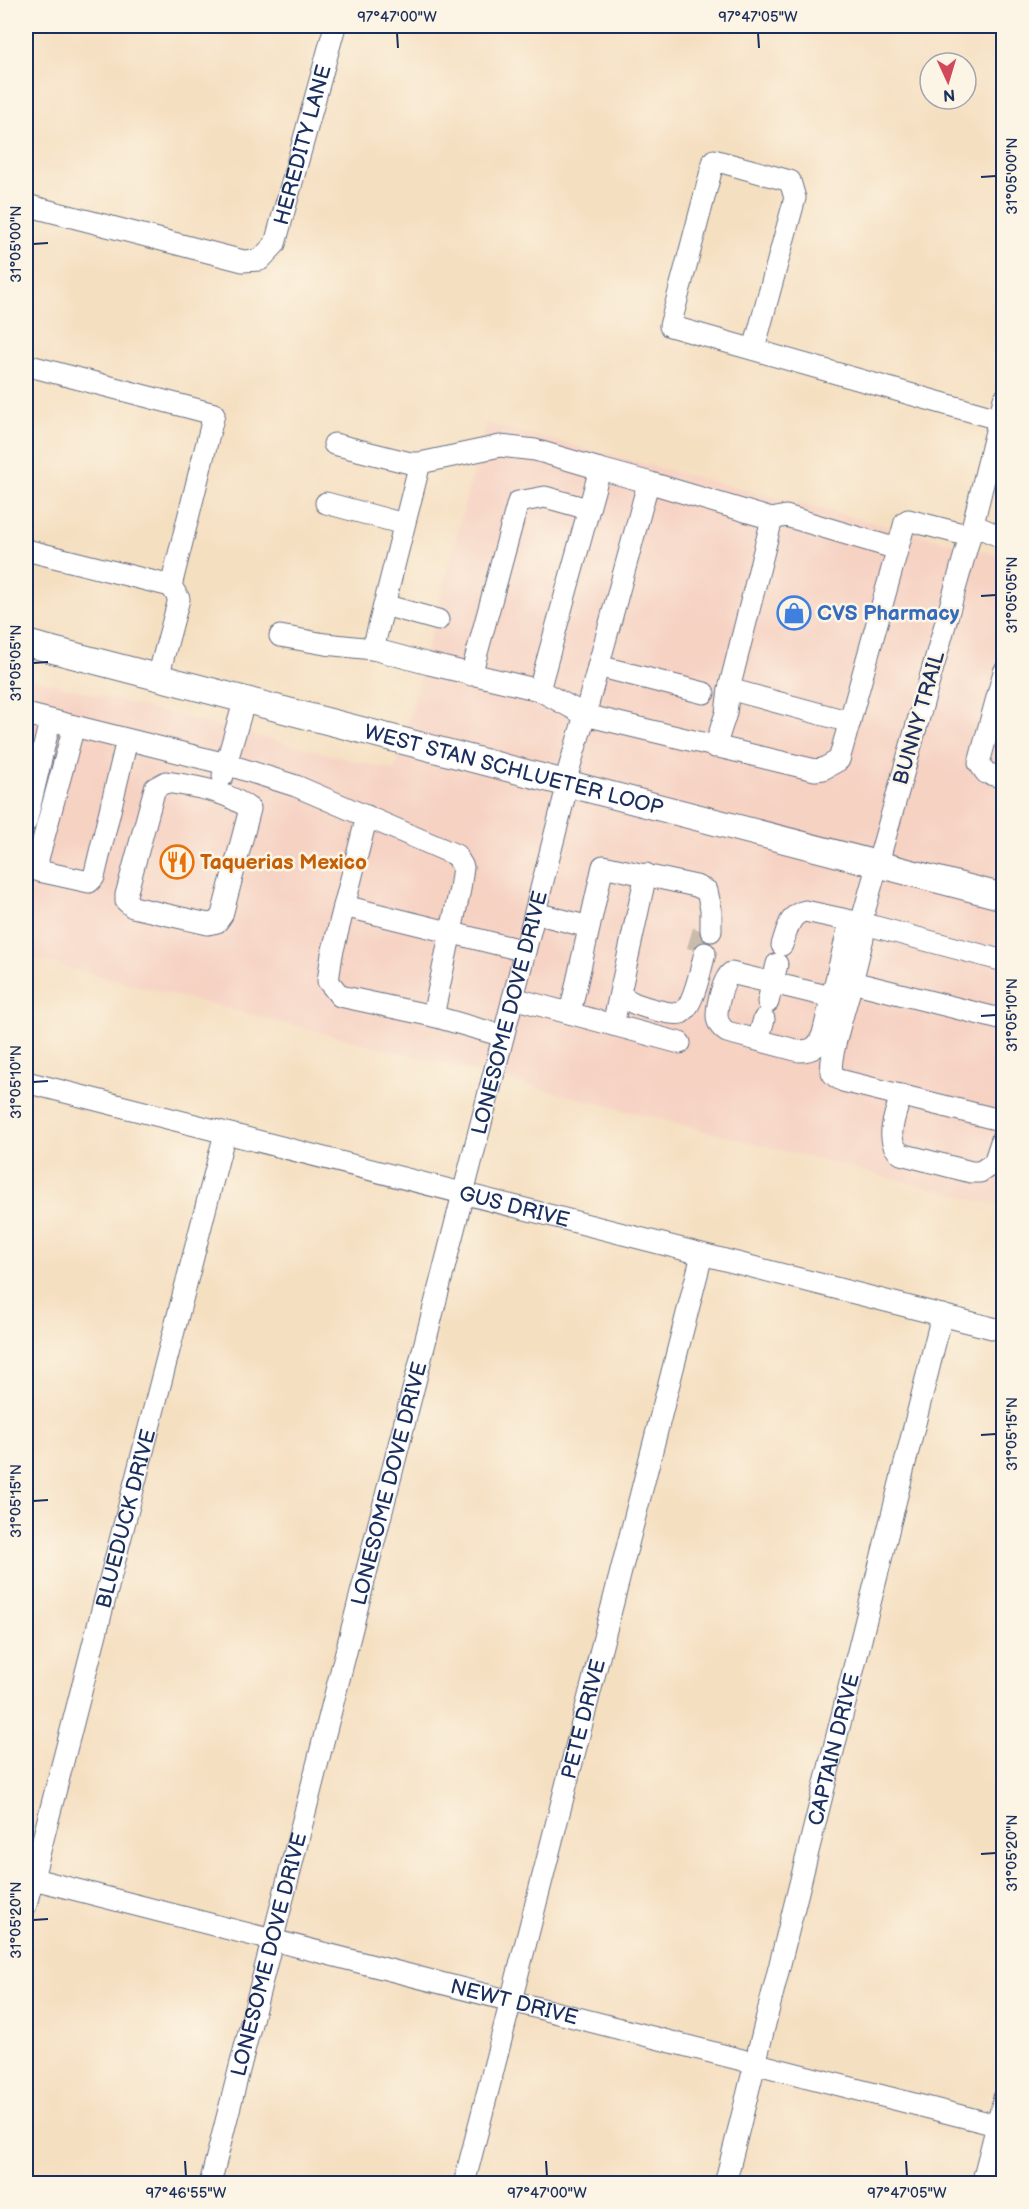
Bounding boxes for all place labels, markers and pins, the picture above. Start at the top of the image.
shop icon: CVS Pharmacy [776,595,812,631]
place label: CVS Pharmacy [817,601,960,626]
restaurant icon: Taquerias Mexico [159,844,195,880]
place label: Taquerias Mexico [200,850,367,875]

